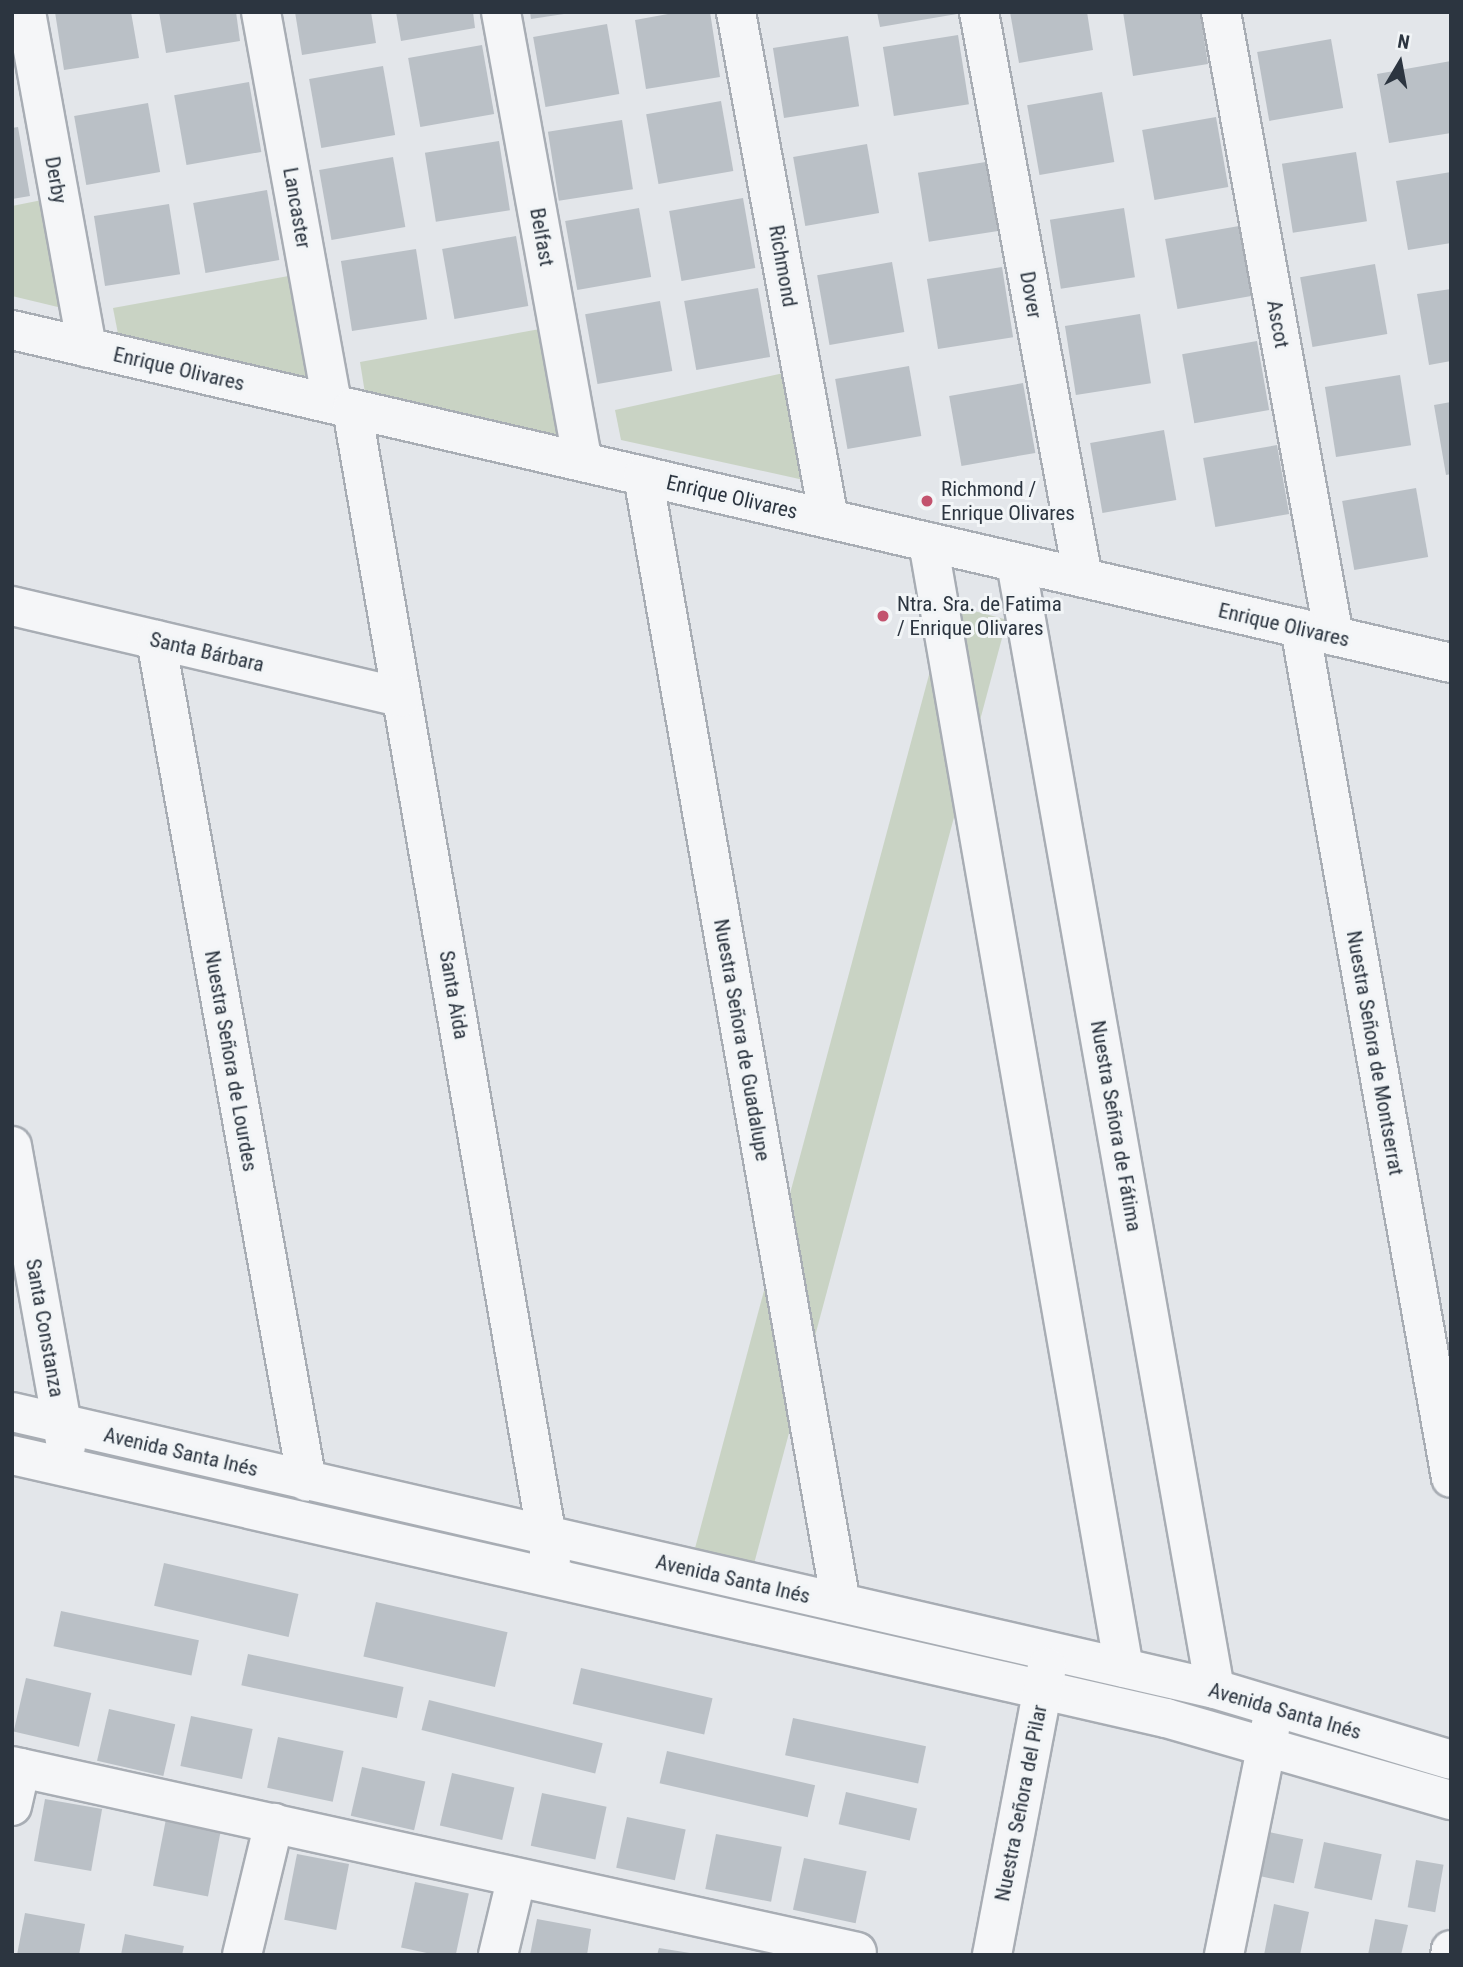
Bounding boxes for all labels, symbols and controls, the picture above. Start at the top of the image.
north arrow [1365,28,1435,98]
text: N [1396,29,1411,54]
street label: Derby [39,155,73,205]
street label: Lancaster [277,165,317,251]
street label: Belfast [525,206,559,268]
street label: Richmond [763,223,803,309]
street label: Dover [1014,269,1048,321]
street label: Ascot [1261,298,1295,350]
street label: Enrique Olivares [111,342,247,396]
street label: Enrique Olivares [664,470,800,524]
place label: Richmond / Enrique Olivares [941,476,1075,526]
marker: Richmond / Enrique Olivares [919,493,935,509]
place label: Ntra. Sra. de Fatima / Enrique Olivares [897,591,1062,641]
street label: Enrique Olivares [1216,598,1352,652]
marker: Ntra. Sra. de Fatima / Enrique Olivares [875,608,891,624]
street label: Santa Bárbara [147,627,267,677]
street label: Nuestra Señora de Guadalupe [708,917,776,1163]
street label: Nuestra Señora de Montserrat [1341,929,1409,1177]
street label: Nuestra Señora de Lourdes [199,949,263,1173]
street label: Santa Aida [434,949,474,1041]
street label: Nuestra Señora de Fátima [1085,1019,1147,1233]
street label: Santa Constanza [20,1257,70,1399]
street label: Avenida Santa Inés [101,1422,261,1482]
street label: Avenida Santa Inés [653,1549,813,1609]
street label: Avenida Santa Inés [1206,1677,1364,1745]
street label: Nuestra Señora del Pilar [990,1703,1052,1903]

